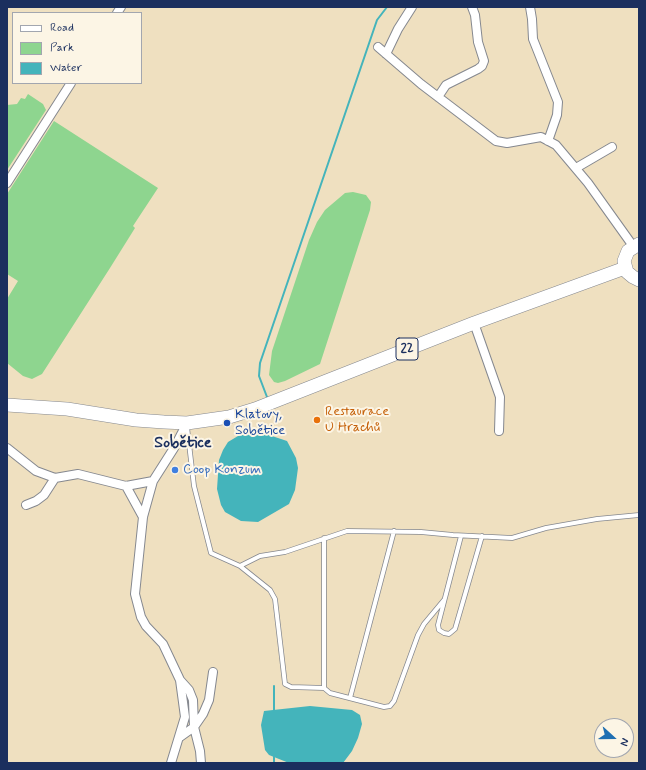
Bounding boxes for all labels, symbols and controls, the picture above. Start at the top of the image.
legend [12,12,142,84]
text: Road [50,20,74,36]
text: Park [50,40,74,56]
text: Water [50,60,82,76]
road number: 22 [396,338,418,360]
place label: Restaurace U Hrachů [325,404,389,436]
place label: Klatovy, Sobětice [235,407,285,440]
marker: Restaurace U Hrachů [312,415,322,425]
marker: Klatovy, Sobětice [222,418,232,428]
district label: Sobětice [154,434,212,454]
place label: Coop Konzum [183,462,261,478]
marker: Coop Konzum [170,465,180,475]
north arrow [594,718,634,758]
text: N [616,736,632,748]

